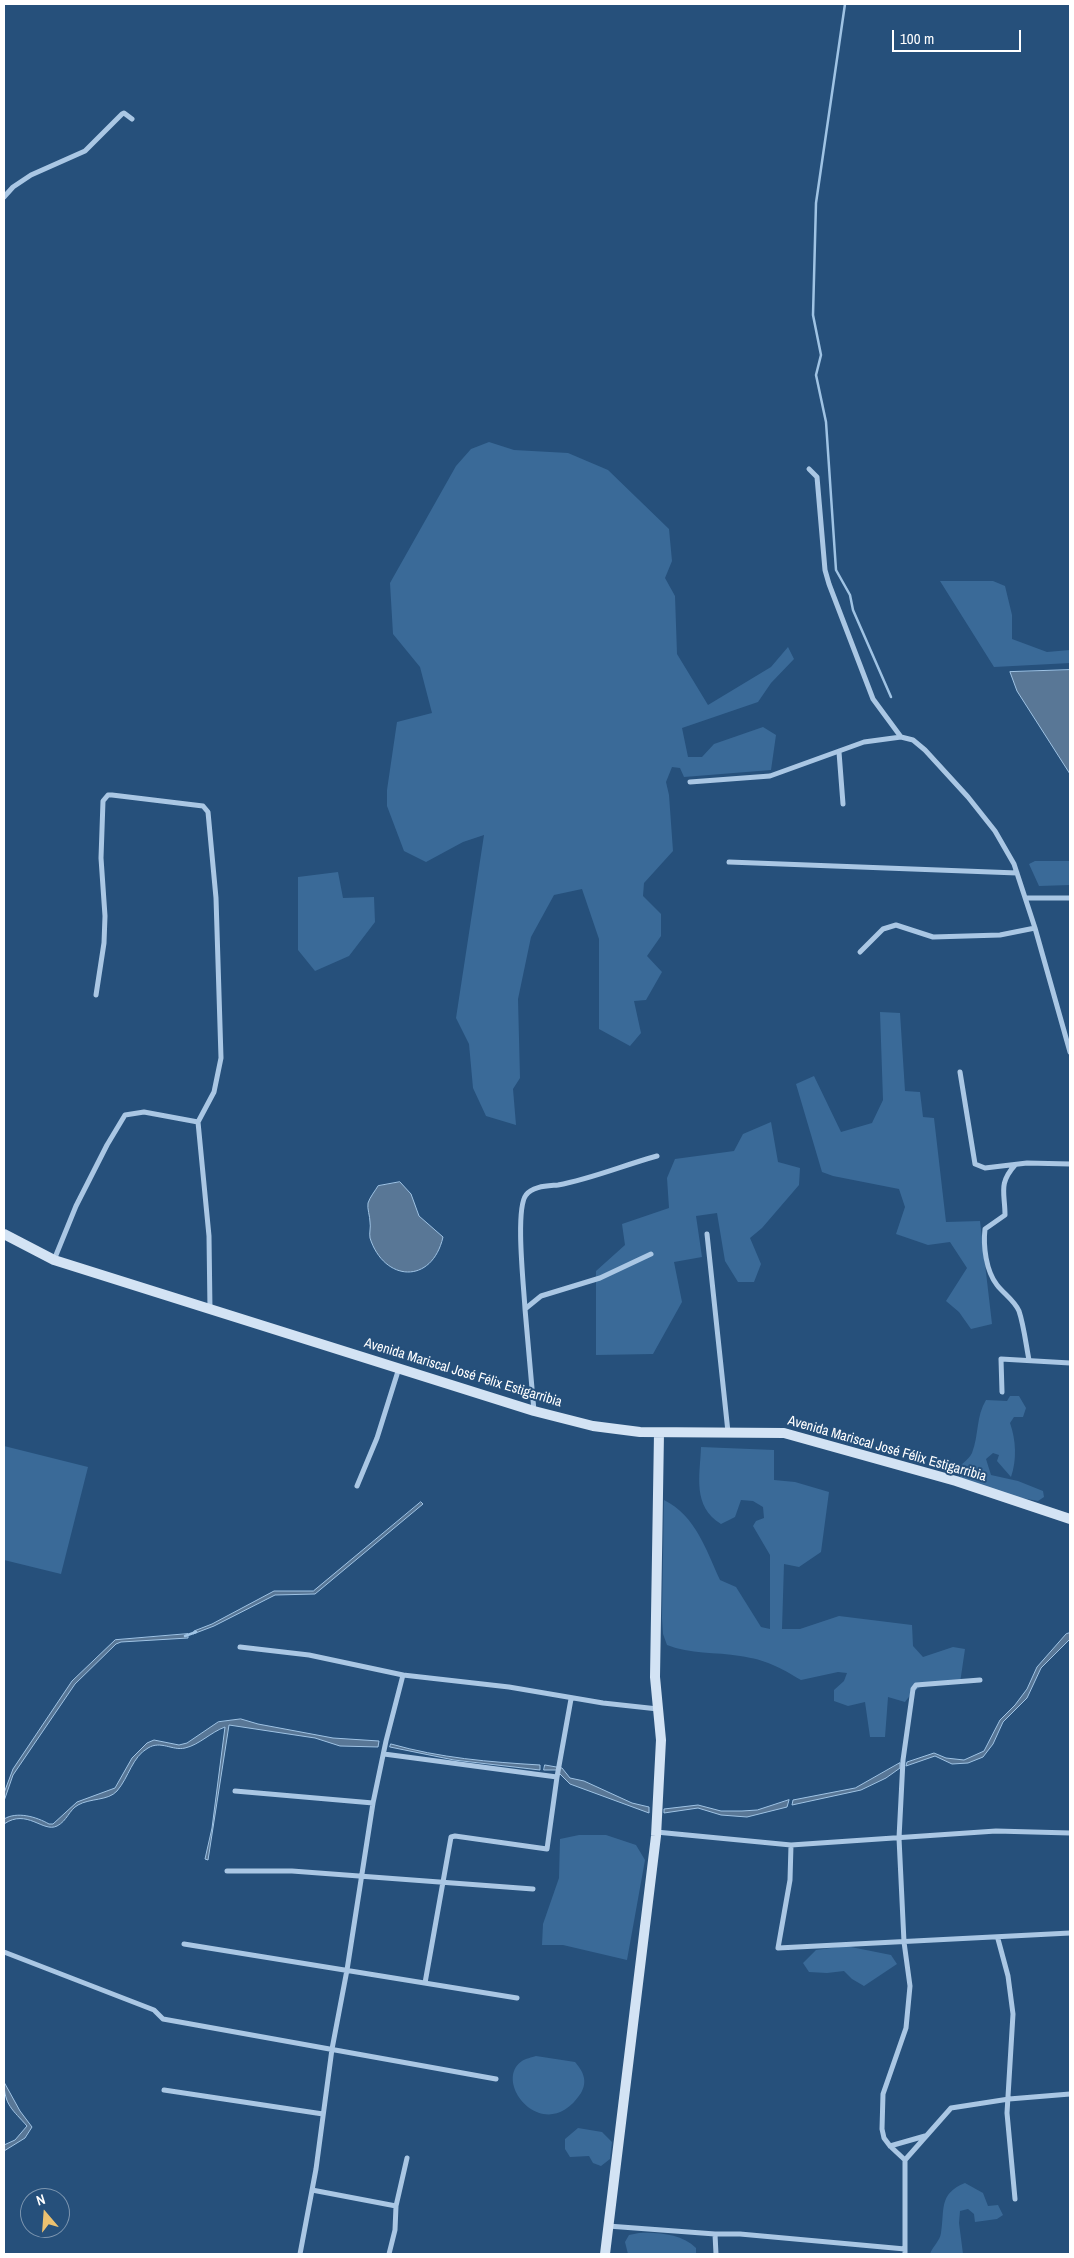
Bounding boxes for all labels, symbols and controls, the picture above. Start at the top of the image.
scale bar [894,20,1023,52]
text: 100 m [900,28,934,49]
street label: Avenida Mariscal José Félix Estigarribia [362,1335,564,1411]
street label: Avenida Mariscal José Félix Estigarribia [786,1413,988,1485]
north arrow [20,2188,70,2238]
text: N [34,2190,47,2210]

